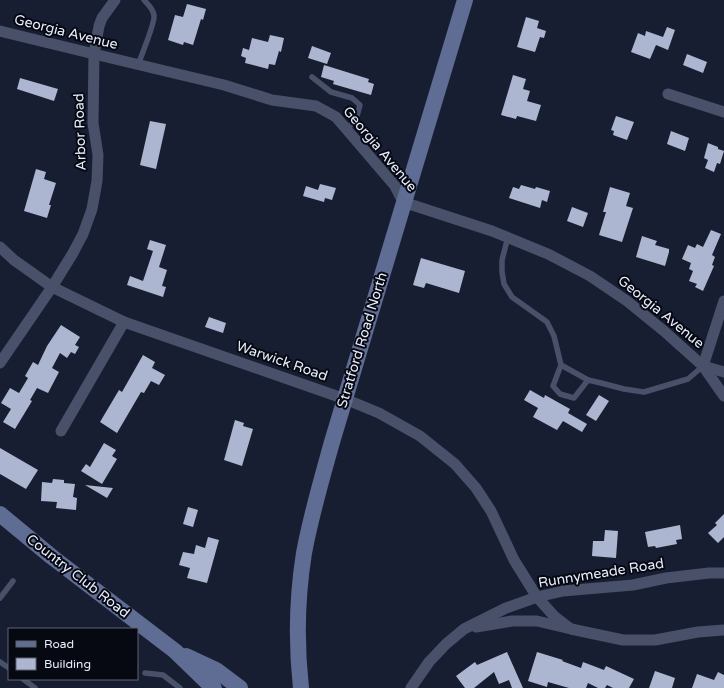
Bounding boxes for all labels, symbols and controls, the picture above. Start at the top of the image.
street label: Georgia Avenue [12,11,120,53]
street label: Arbor Road [70,93,90,171]
street label: Georgia Avenue [339,103,421,195]
street label: Stratford Road North [333,270,391,410]
street label: Georgia Avenue [614,272,708,352]
street label: Warwick Road [234,337,330,385]
street label: Country Club Road [23,530,133,622]
street label: Runnymeade Road [537,555,665,591]
legend [8,628,138,680]
text: Road [44,637,74,651]
text: Building [44,657,91,671]

